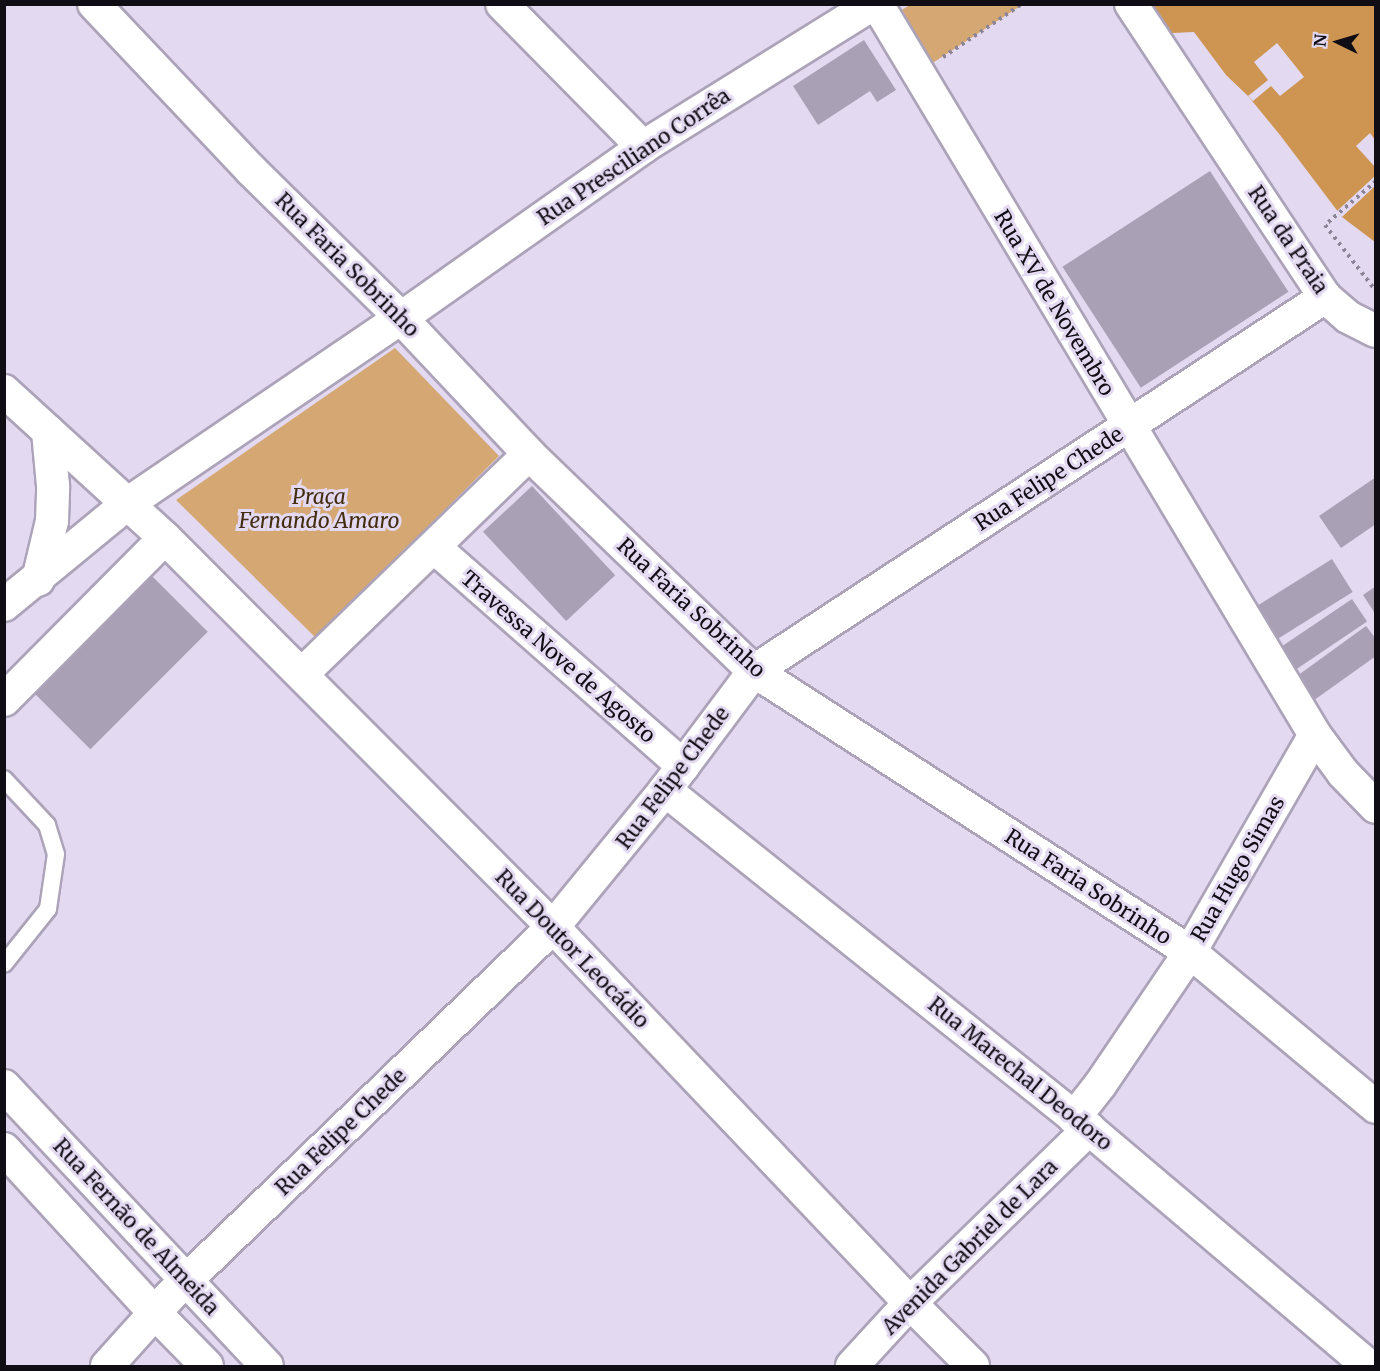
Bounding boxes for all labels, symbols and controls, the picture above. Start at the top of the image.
north arrow [1308,12,1368,72]
text: N [1310,33,1331,48]
street label: Rua Presciliano Corrêa [533,83,735,231]
street label: Rua da Praia [1243,181,1333,299]
street label: Rua Faria Sobrinho [270,188,424,342]
street label: Rua XV de Novembro [989,206,1119,400]
street label: Rua Felipe Chede [970,422,1128,536]
park label: Praça Fernando Amaro [239,484,399,534]
street label: Rua Faria Sobrinho [612,533,770,683]
street label: Travessa Nove de Agosto [456,566,660,748]
street label: Rua Felipe Chede [611,702,735,854]
street label: Rua Hugo Simas [1186,792,1290,946]
street label: Rua Faria Sobrinho [1000,824,1176,950]
street label: Rua Doutor Leocádio [490,865,654,1033]
street label: Rua Marechal Deodoro [923,992,1117,1156]
street label: Rua Felipe Chede [270,1063,412,1201]
street label: Rua Fernão de Almeida [48,1134,224,1320]
street label: Avenida Gabriel de Lara [877,1154,1063,1340]

